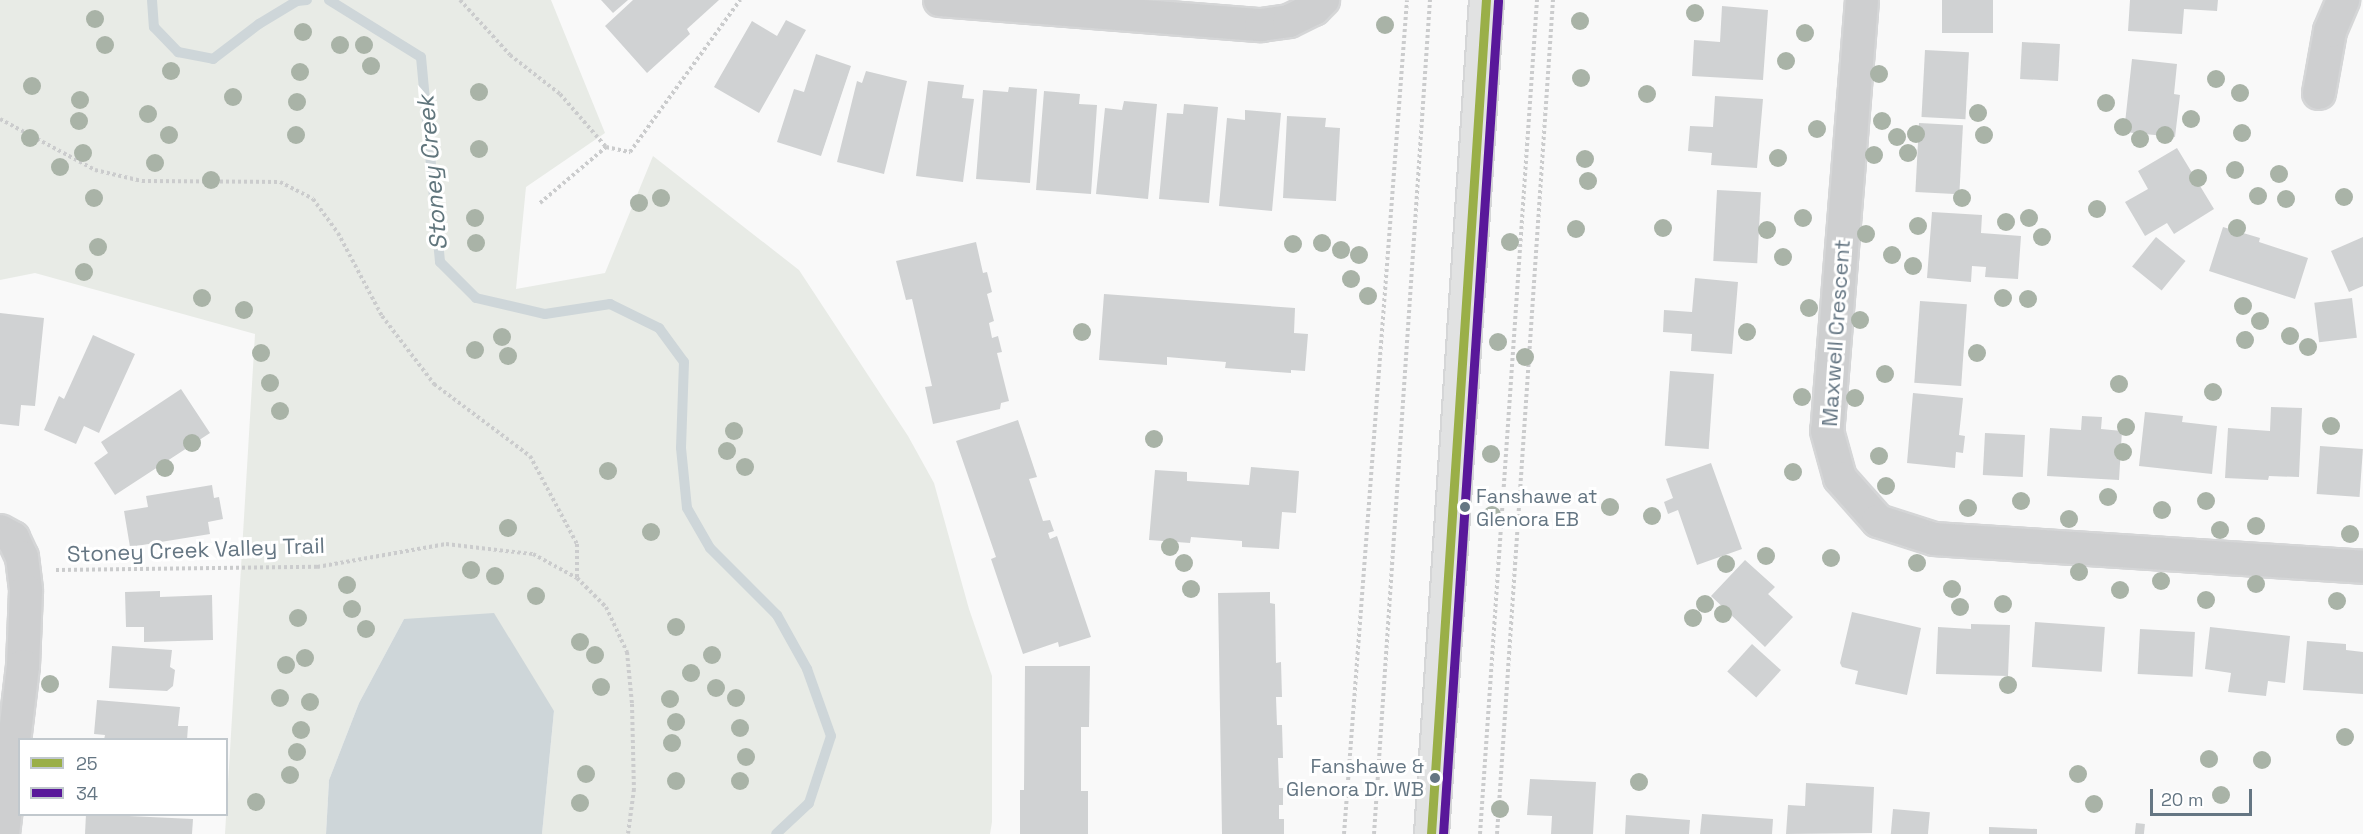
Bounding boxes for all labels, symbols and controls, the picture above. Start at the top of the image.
water label: Stoney Creek [411,94,453,252]
street label: Maxwell Crescent [1816,238,1856,428]
place label: Fanshawe at Glenora EB [1476,484,1597,531]
marker: Fanshawe at Glenora EB [1459,501,1471,513]
street label: Stoney Creek Valley Trail [66,532,326,568]
legend [18,738,228,816]
text: 25 [76,752,98,775]
place label: Fanshawe & Glenora Dr. WB [1285,754,1424,801]
marker: Fanshawe & Glenora Dr. WB [1429,772,1441,784]
scale bar [2153,777,2255,815]
text: 34 [76,782,98,805]
text: 20 m [2161,788,2204,811]

